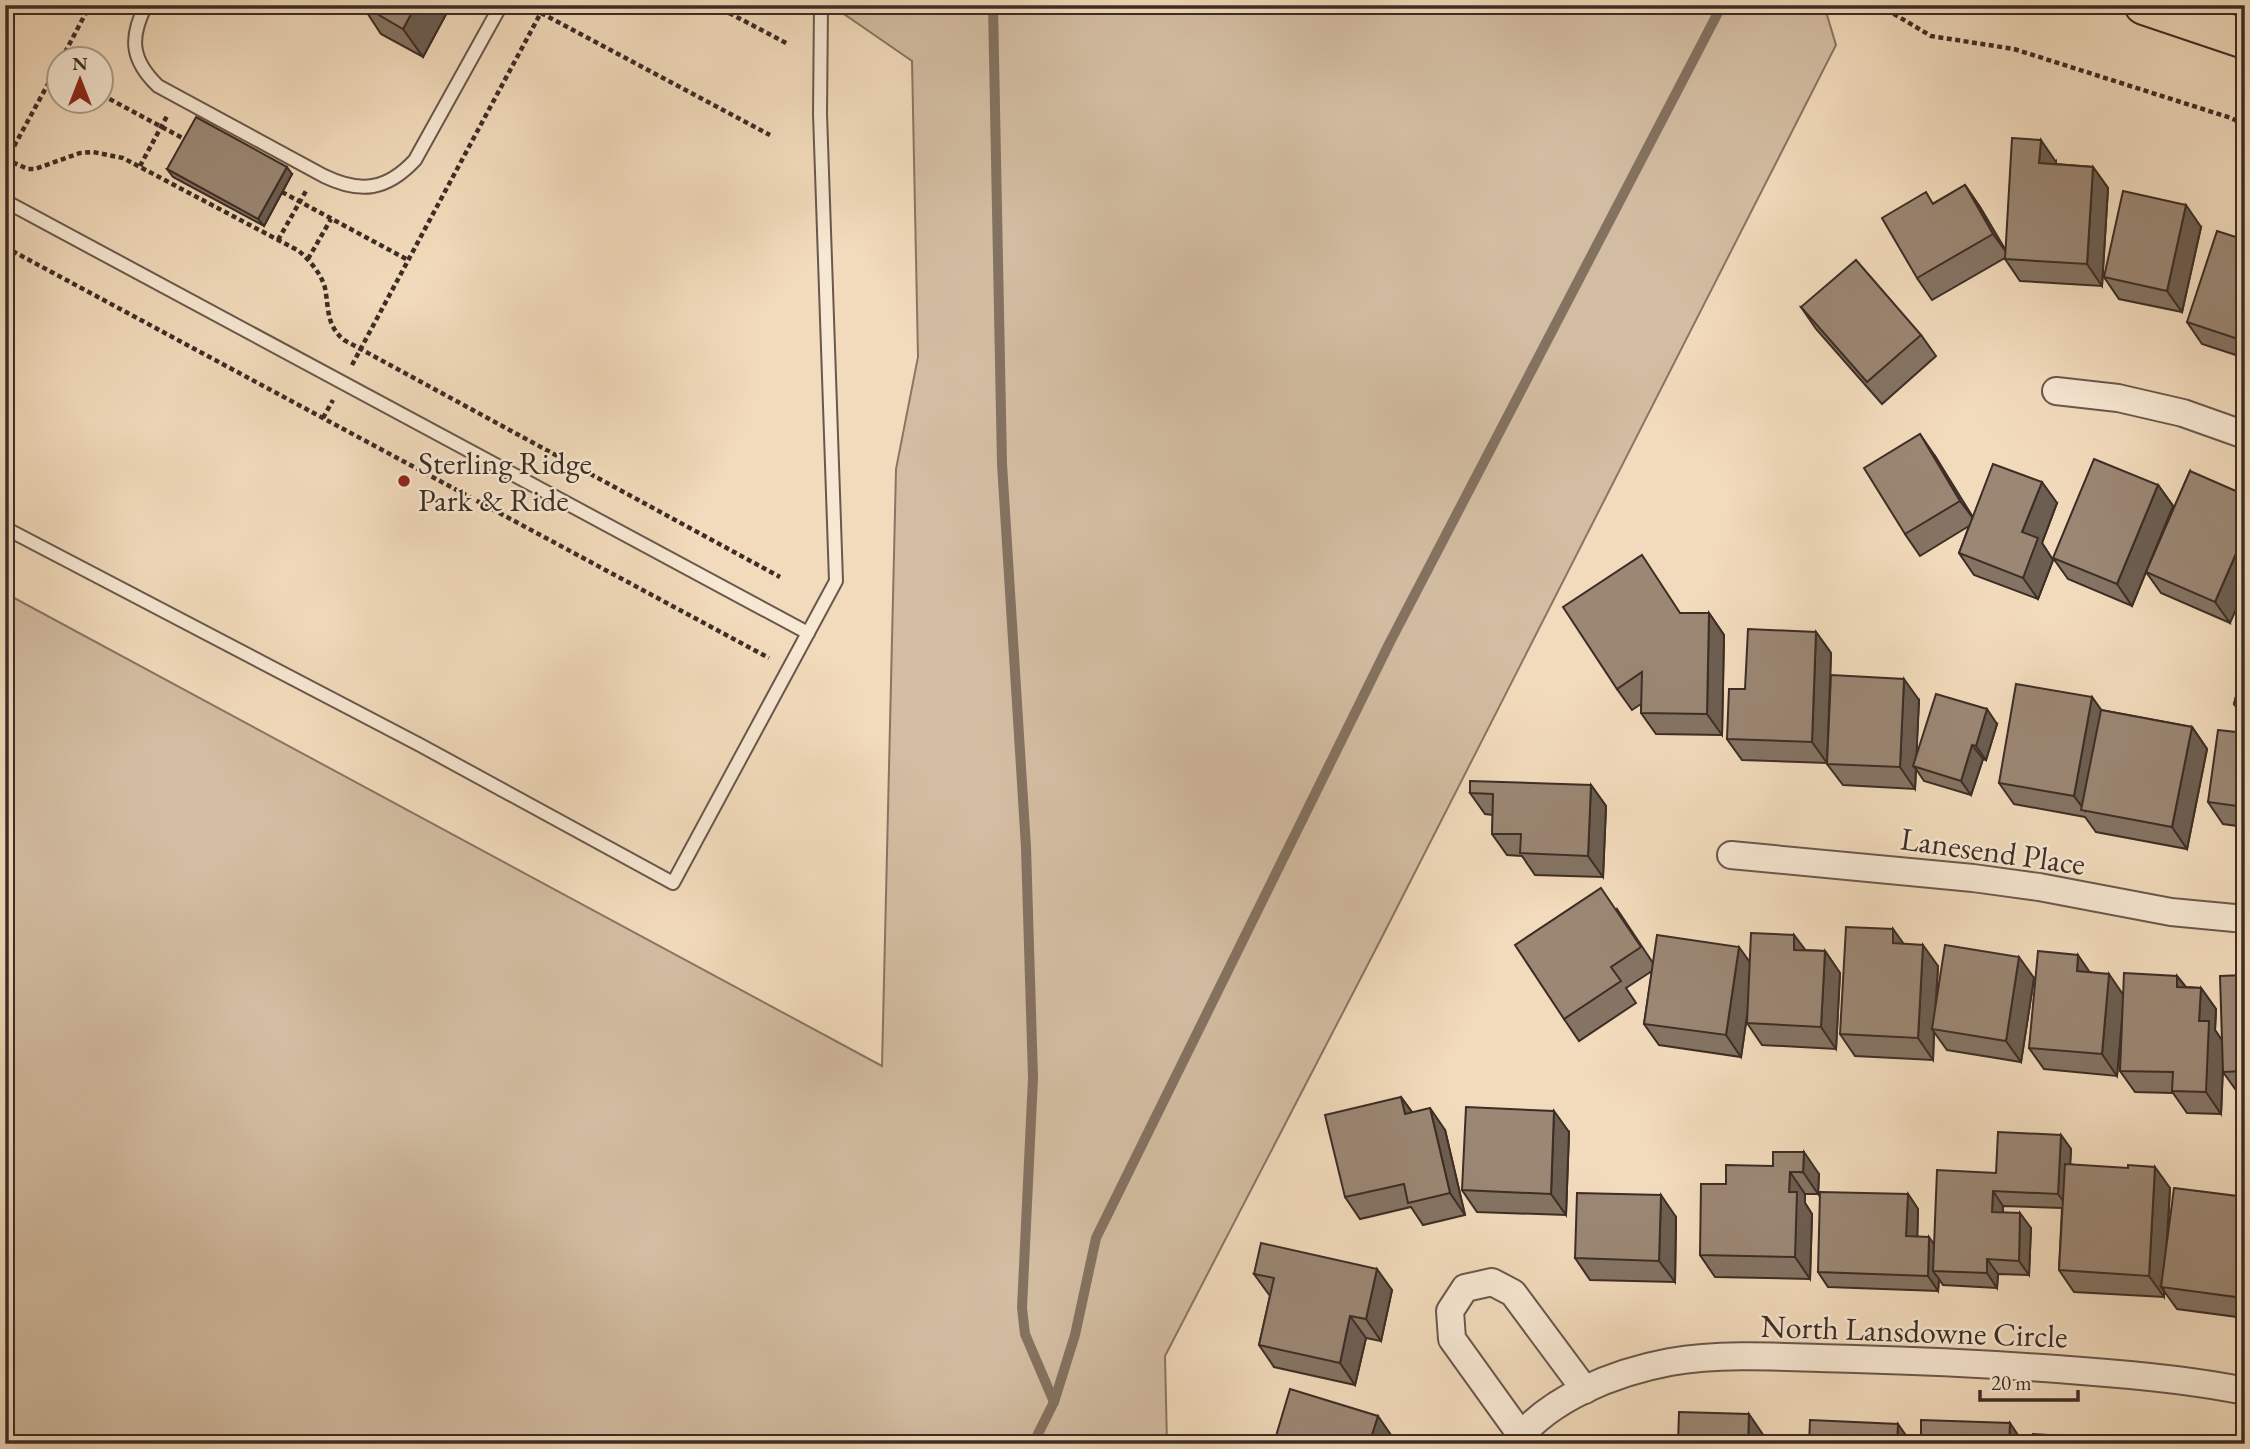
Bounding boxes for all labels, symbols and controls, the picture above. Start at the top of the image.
north arrow [46,46,116,116]
text: N [72,51,88,76]
place label: Sterling Ridge Park & Ride [418,442,592,521]
marker: Sterling Ridge Park & Ride [396,473,412,489]
street label: Lanesend Place [1898,817,2088,885]
street label: North Lansdowne Circle [1760,1305,2068,1357]
scale bar [1980,1358,2078,1402]
text: 20 m [1991,1369,2032,1396]

